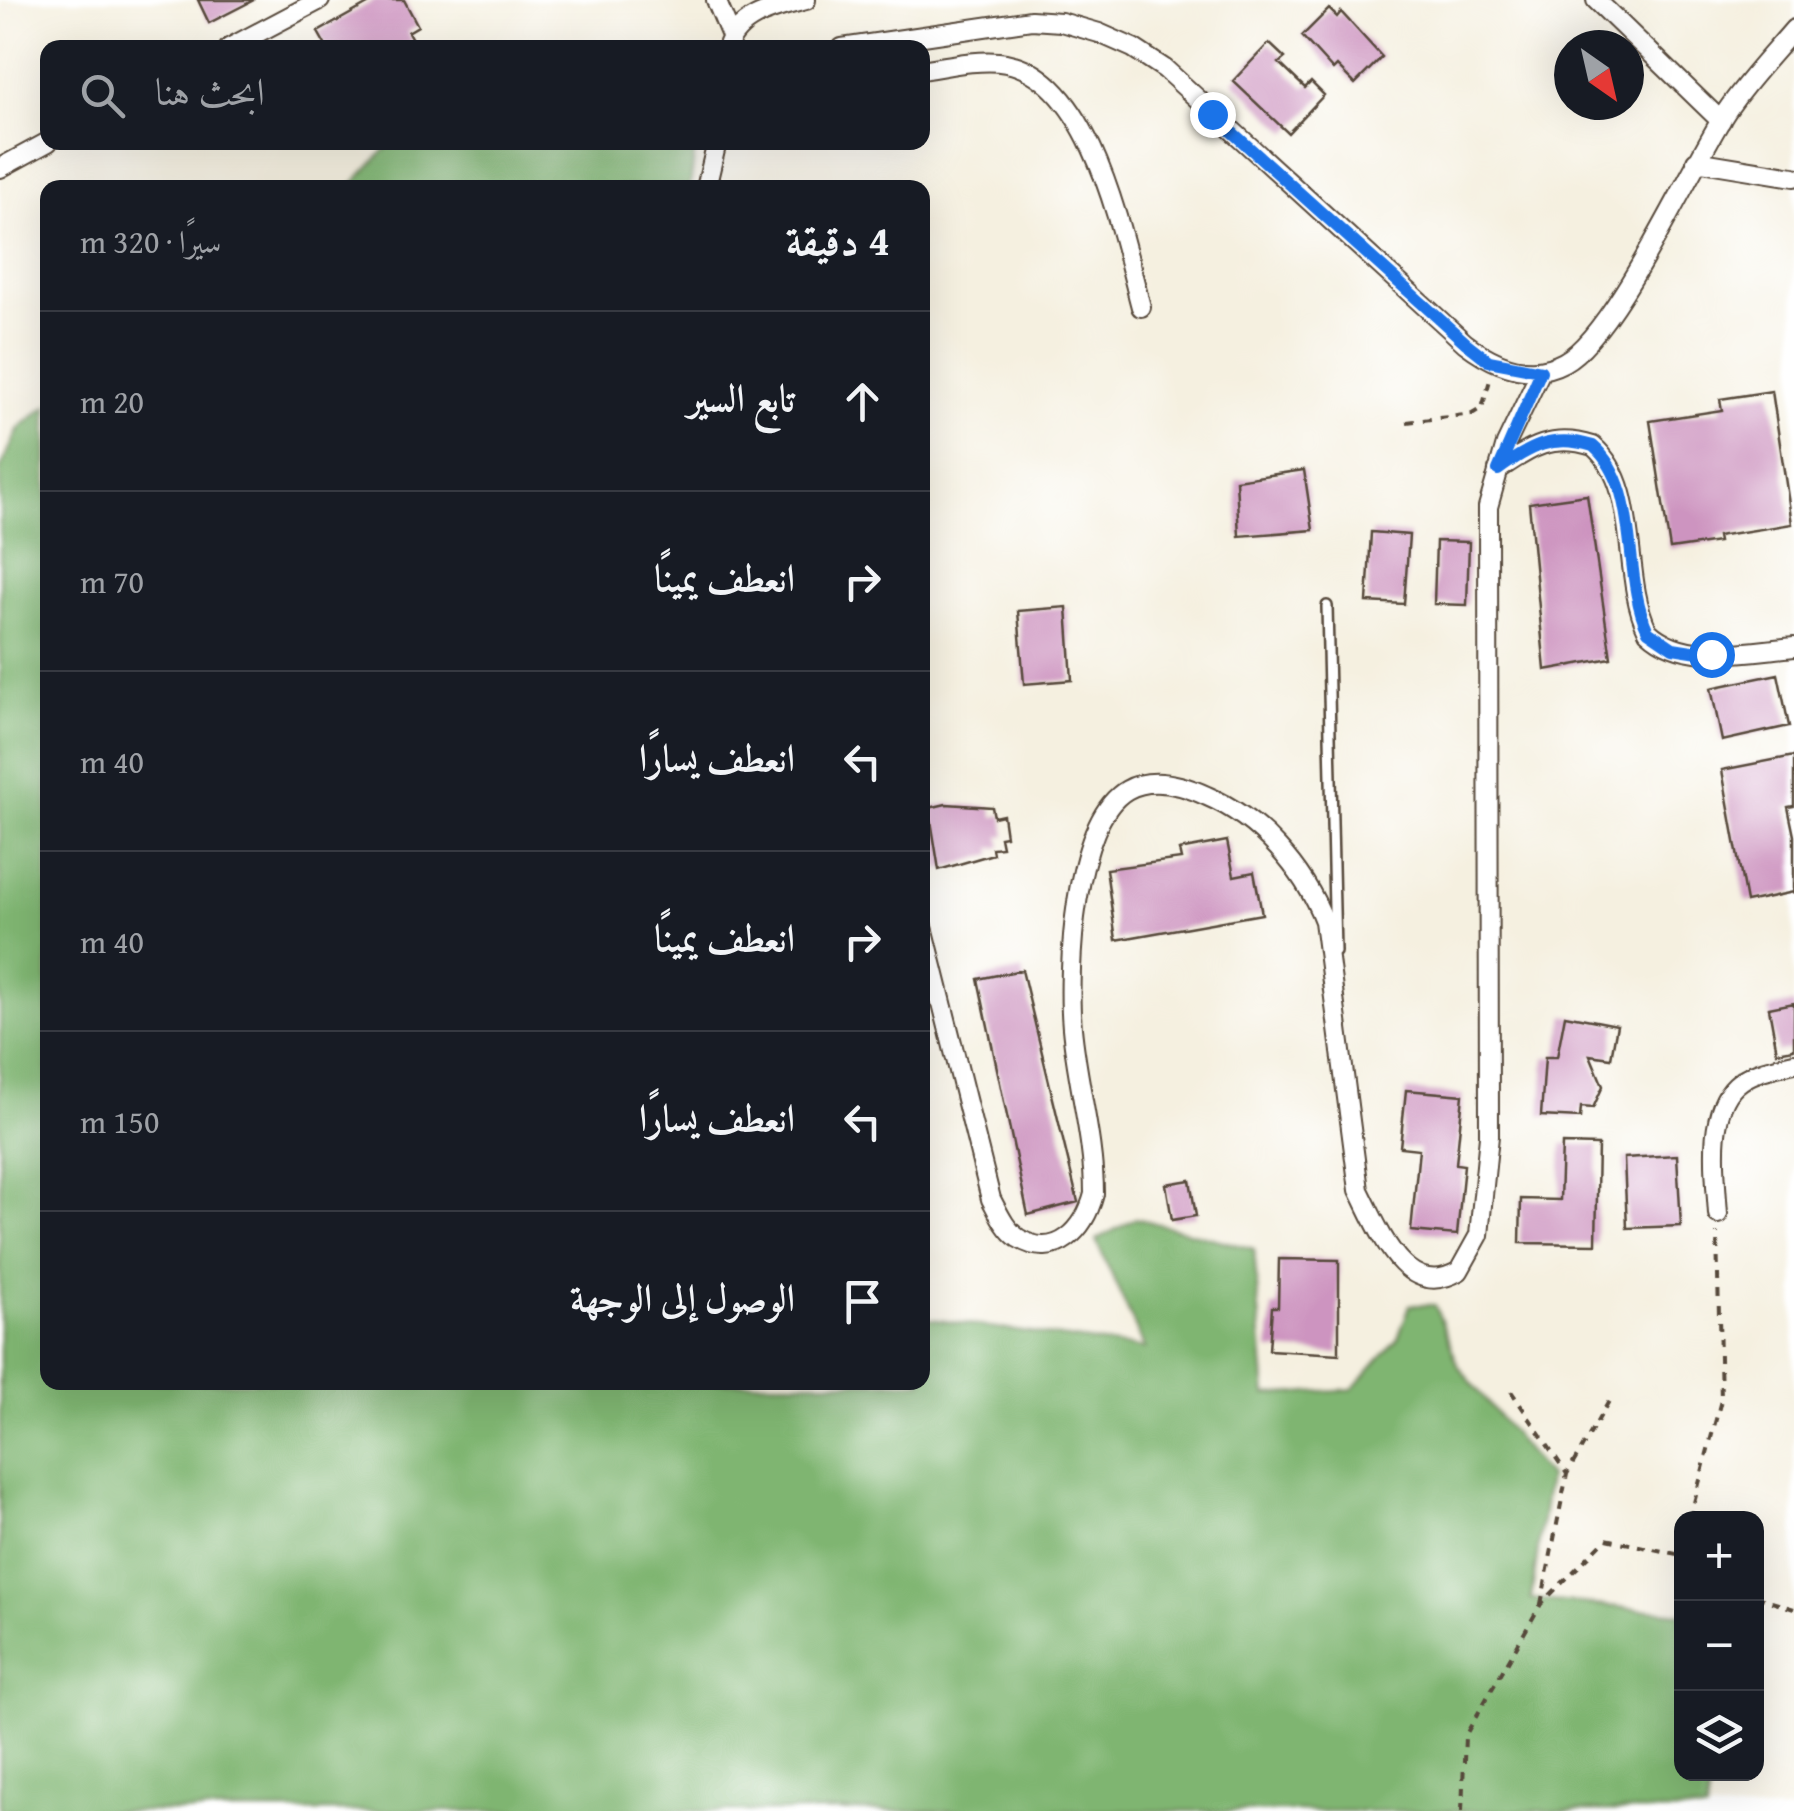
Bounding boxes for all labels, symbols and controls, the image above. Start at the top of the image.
north arrow [1554,30,1644,120]
search box [40,40,930,150]
text: ابحث هنا [155,63,265,119]
icon: search [75,68,130,123]
route end [1190,92,1236,138]
text: 4 دقيقة [786,209,890,270]
text: سيرًا · 320 m [80,218,222,265]
text: تابع السير [687,369,795,425]
icon: ahead [835,374,890,429]
text: 20 m [80,378,144,425]
text: انعطف يمينًا [654,549,795,605]
icon: right [835,554,890,609]
text: 70 m [80,558,144,605]
route start [1689,632,1735,678]
text: انعطف يسارًا [639,729,795,785]
icon: left [835,734,890,789]
text: 40 m [80,738,144,785]
text: انعطف يمينًا [654,909,795,965]
icon: right [835,914,890,969]
text: 40 m [80,918,144,965]
text: انعطف يسارًا [639,1089,795,1145]
icon: left [835,1094,890,1149]
text: 150 m [80,1098,159,1145]
text: الوصول إلى الوجهة [570,1269,795,1325]
icon: arrive [835,1274,890,1329]
map controls [1674,1511,1764,1781]
button: + [1674,1511,1764,1601]
button: − [1674,1601,1764,1691]
button: layers [1674,1691,1764,1781]

